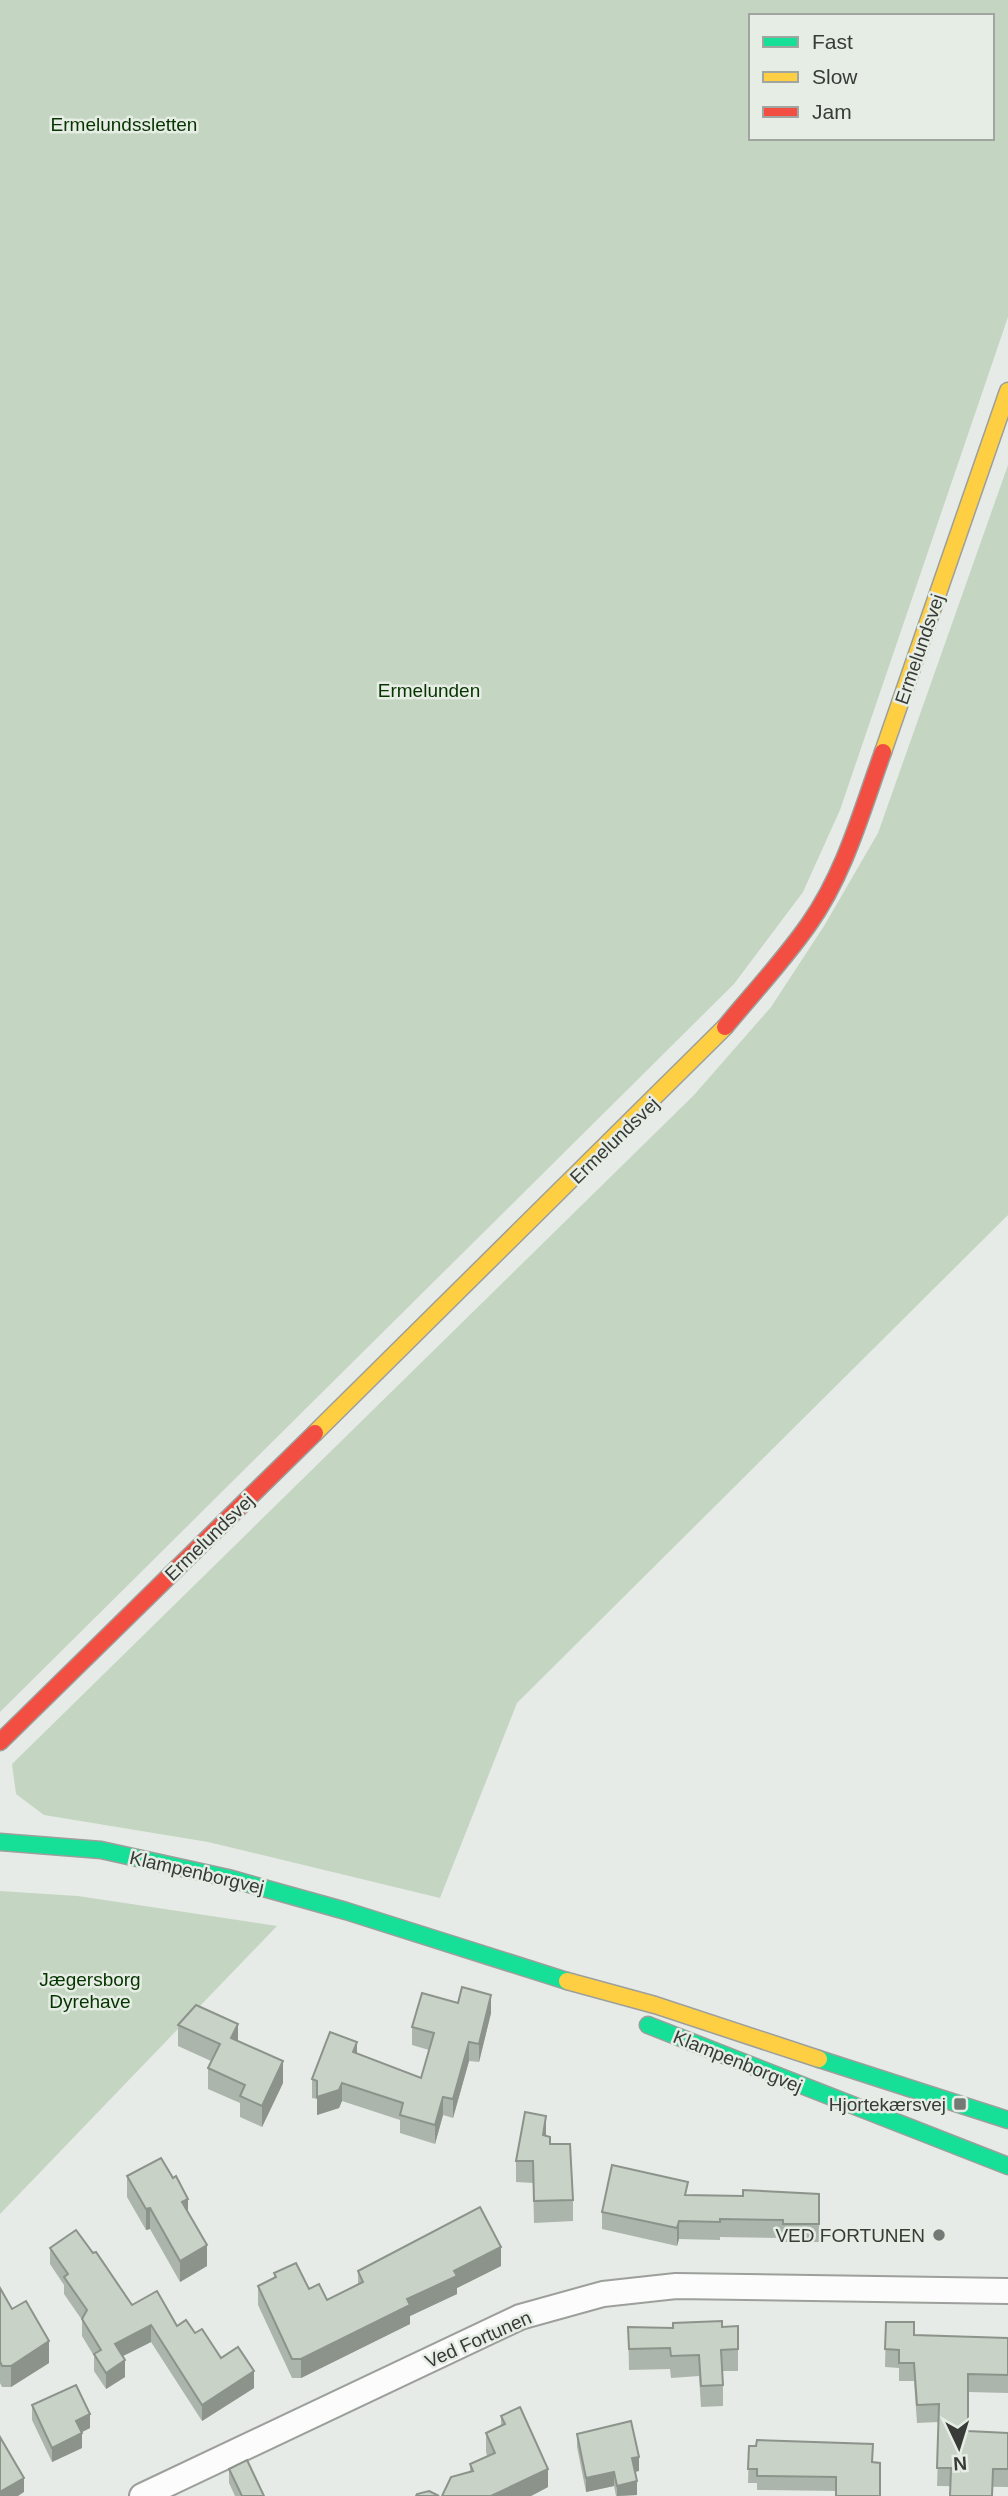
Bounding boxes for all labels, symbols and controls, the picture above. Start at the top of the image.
legend [749,14,994,140]
text: Fast [812,30,853,53]
text: Slow [812,65,858,88]
text: Jam [812,100,852,123]
park label: Ermelundssletten [51,114,197,135]
street label: Ermelundsvej [891,591,948,707]
park label: Ermelunden [378,680,480,701]
street label: Ermelundsvej [566,1093,663,1188]
street label: Ermelundsvej [161,1490,258,1585]
street label: Klampenborgvej [128,1847,266,1898]
park label: Jægersborg Dyrehave [39,1969,141,2012]
street label: Klampenborgvej [670,2026,805,2097]
place label: Hjortekærsvej [829,2094,946,2115]
marker: Hjortekærsvej [952,2096,968,2112]
place label: VED FORTUNEN [775,2225,925,2246]
marker: VED FORTUNEN [931,2227,947,2243]
street label: Ved Fortunen [422,2307,535,2372]
north arrow [924,2412,994,2482]
text: N [953,2453,968,2474]

